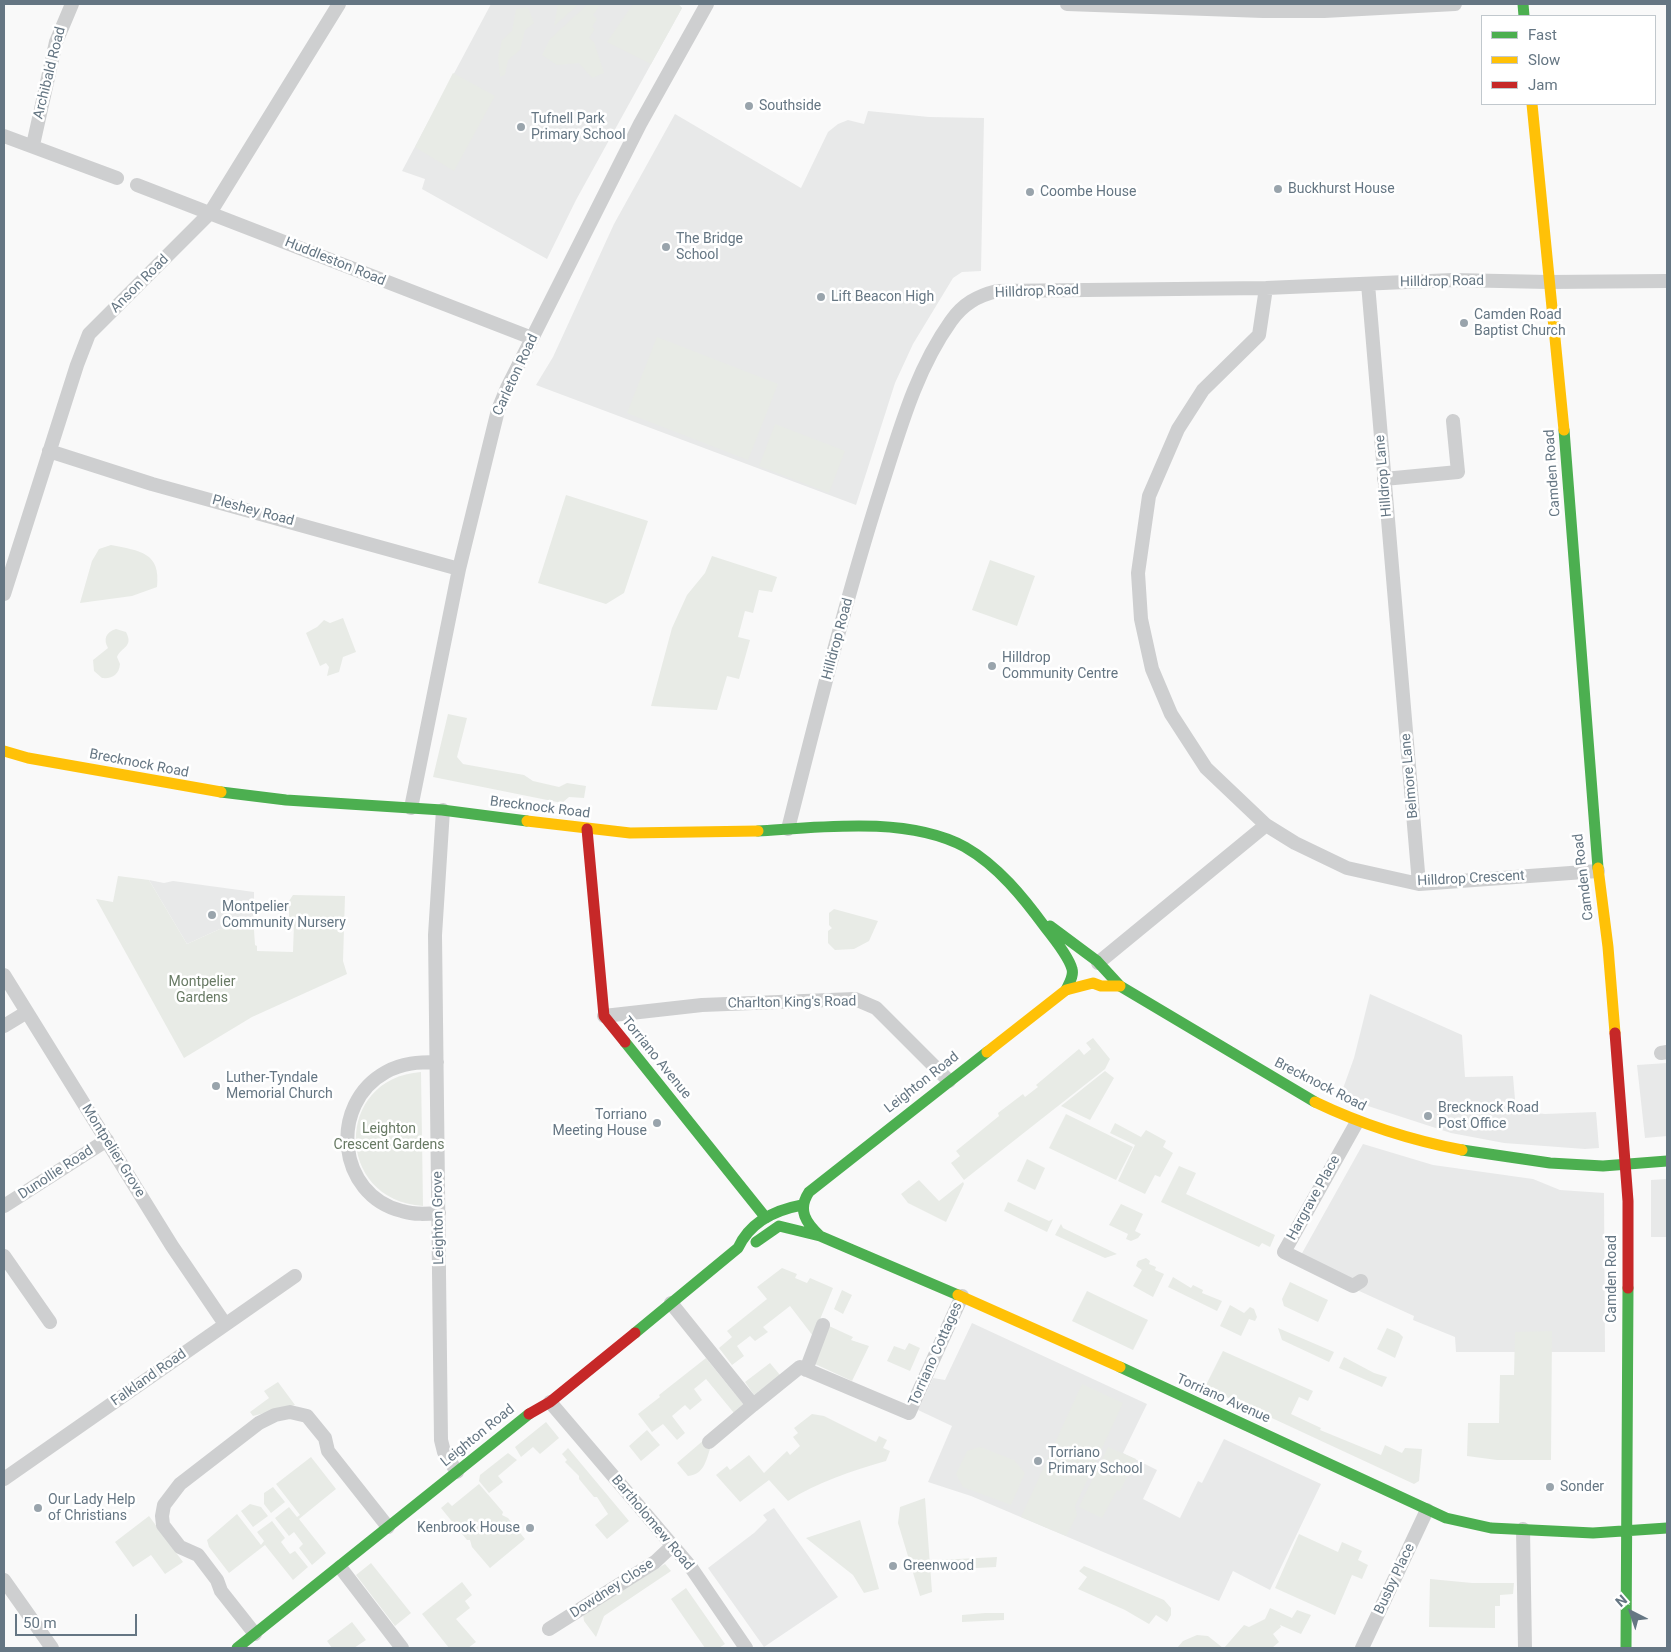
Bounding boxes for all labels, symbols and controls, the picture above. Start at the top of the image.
legend [1481,15,1656,105]
street label: Archibald Road [30,25,70,121]
text: Fast [1528,26,1557,44]
text: Slow [1528,51,1560,69]
text: Jam [1528,76,1558,94]
place label: Southside [759,98,821,114]
marker: Southside [743,100,755,112]
place label: Tufnell Park Primary School [531,111,626,144]
marker: Tufnell Park Primary School [515,121,527,133]
place label: Buckhurst House [1288,181,1395,197]
marker: Buckhurst House [1272,183,1284,195]
place label: Coombe House [1040,184,1136,200]
marker: Coombe House [1024,186,1036,198]
place label: The Bridge School [676,231,743,264]
street label: Huddleston Road [282,234,388,290]
marker: The Bridge School [660,241,672,253]
street label: Anson Road [107,251,173,317]
street label: Hilldrop Road [1400,273,1484,291]
street label: Hilldrop Road [995,282,1079,302]
place label: Lift Beacon High [831,289,934,305]
marker: Lift Beacon High [815,291,827,303]
place label: Camden Road Baptist Church [1474,307,1566,340]
marker: Camden Road Baptist Church [1458,317,1470,329]
street label: Carleton Road [490,332,542,418]
street label: Camden Road [1542,429,1564,517]
street label: Hilldrop Lane [1372,434,1396,518]
street label: Pleshey Road [210,492,296,530]
street label: Hilldrop Road [819,596,857,682]
place label: Hilldrop Community Centre [1002,650,1118,682]
marker: Hilldrop Community Centre [986,660,998,672]
street label: Belmore Lane [1398,733,1422,819]
street label: Brecknock Road [88,746,190,782]
street label: Brecknock Road [489,794,591,822]
street label: Camden Road [1570,832,1598,922]
street label: Hilldrop Crescent [1417,868,1525,890]
place label: Montpelier Community Nursery [222,899,346,932]
marker: Montpelier Community Nursery [206,909,218,921]
park label: Montpelier Gardens [169,974,235,1006]
street label: Charlton King's Road [728,993,856,1013]
street label: Torriano Avenue [618,1013,694,1103]
street label: Leighton Road [881,1049,963,1117]
street label: Brecknock Road [1271,1055,1369,1115]
place label: Luther-Tyndale Memorial Church [226,1070,333,1102]
marker: Luther-Tyndale Memorial Church [210,1080,222,1092]
place label: Brecknock Road Post Office [1438,1100,1539,1132]
street label: Montpelier Grove [78,1101,148,1201]
place label: Torriano Meeting House [553,1107,647,1140]
marker: Brecknock Road Post Office [1422,1110,1434,1122]
marker: Torriano Meeting House [651,1117,663,1129]
park label: Leighton Crescent Gardens [334,1121,444,1154]
street label: Dunollie Road [15,1143,97,1203]
street label: Hargrave Place [1284,1153,1344,1243]
street label: Leighton Grove [430,1171,448,1265]
street label: Camden Road [1604,1235,1620,1323]
street label: Torriano Cottages [906,1300,966,1408]
street label: Falkland Road [108,1346,190,1410]
street label: Torriano Avenue [1173,1371,1273,1427]
street label: Leighton Road [438,1401,518,1471]
place label: Torriano Primary School [1048,1445,1143,1478]
marker: Torriano Primary School [1032,1455,1044,1467]
street label: Bartholomew Road [607,1472,697,1574]
place label: Sonder [1560,1479,1604,1495]
marker: Sonder [1544,1481,1556,1493]
place label: Our Lady Help of Christians [48,1492,135,1524]
marker: Our Lady Help of Christians [32,1502,44,1514]
place label: Kenbrook House [417,1520,520,1536]
marker: Kenbrook House [524,1522,536,1534]
street label: Busby Place [1371,1541,1419,1617]
street label: Dowdney Close [567,1556,657,1622]
place label: Greenwood [903,1558,974,1574]
marker: Greenwood [887,1560,899,1572]
north arrow [1606,1587,1656,1637]
text: N [1612,1591,1630,1610]
scale bar [18,1604,140,1636]
text: 50 m [23,1614,57,1632]

